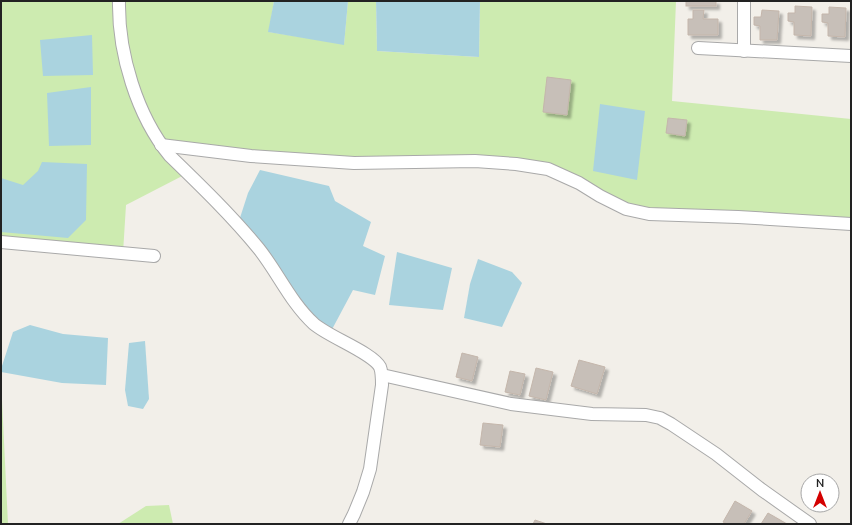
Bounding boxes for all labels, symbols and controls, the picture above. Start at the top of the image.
north arrow [800,473,840,513]
text: N [816,476,824,491]

